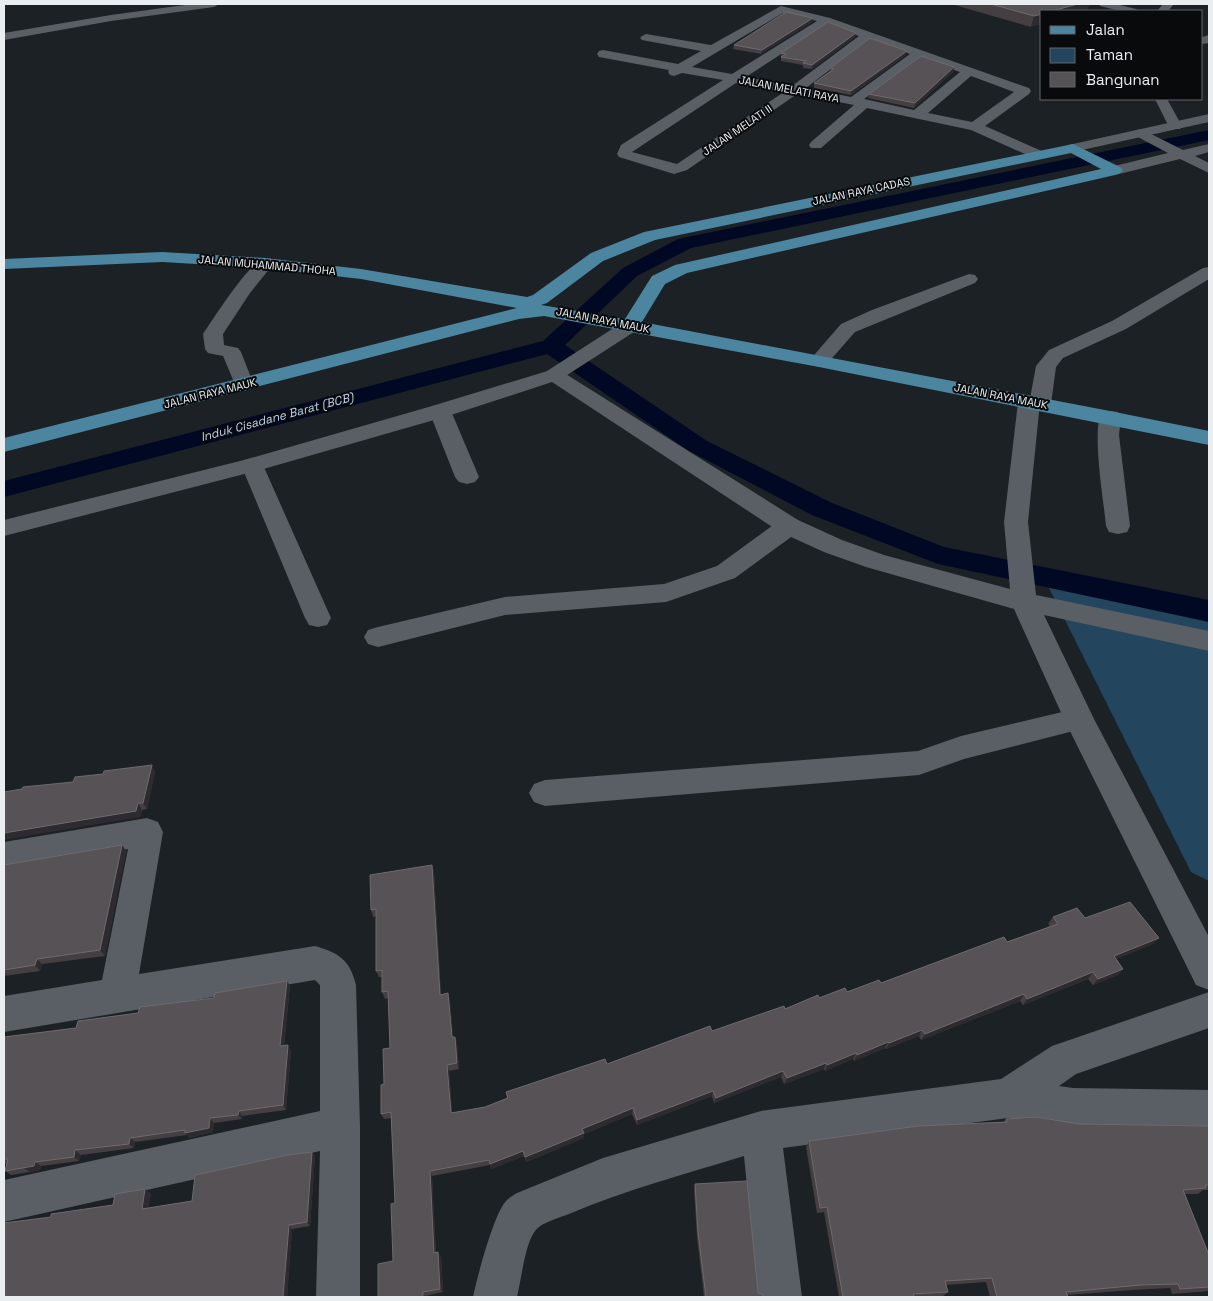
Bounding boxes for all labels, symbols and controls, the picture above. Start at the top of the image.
legend [1040,10,1203,100]
text: Jalan [1086,20,1125,39]
text: Taman [1086,45,1133,64]
text: Bangunan [1086,70,1160,89]
street label: JALAN MELATI RAYA [738,72,840,106]
street label: JALAN MELATI II [699,101,775,159]
street label: JALAN RAYA CADAS [811,174,911,208]
street label: JALAN MUHAMMAD THOHA [198,252,336,278]
street label: JALAN RAYA MAUK [555,304,651,336]
street label: JALAN RAYA MAUK [162,375,258,411]
street label: JALAN RAYA MAUK [953,380,1049,412]
water label: Induk Cisadane Barat (BCB) [199,388,357,445]

